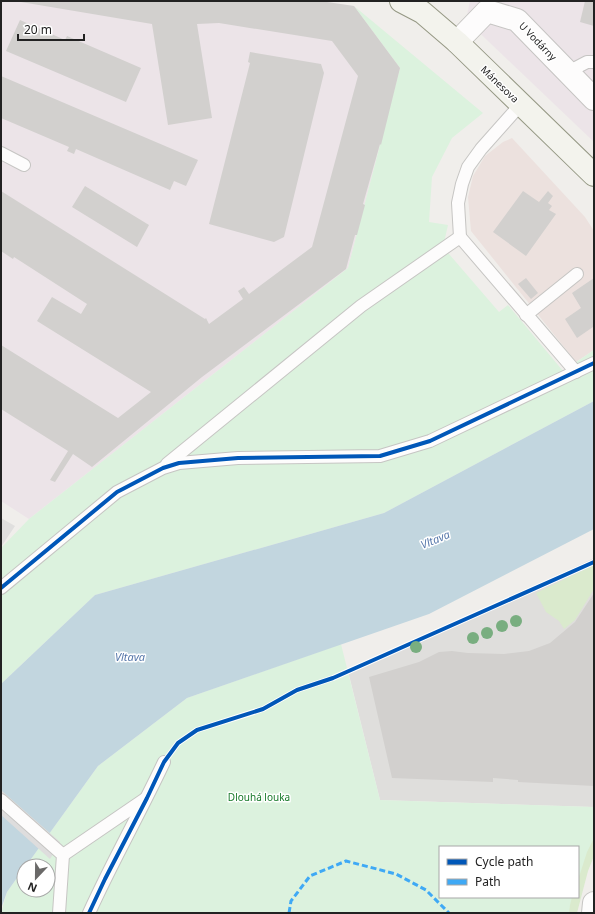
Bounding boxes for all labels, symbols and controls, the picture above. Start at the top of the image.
scale bar [18,16,84,42]
street label: U Vodárny [516,19,561,64]
text: 20 m [24,21,52,38]
street label: Mánesova [478,62,522,106]
water label: Vltava [418,526,453,552]
water label: Vltava [115,649,146,664]
park label: Dlouhá louka [228,790,290,804]
legend [439,846,579,898]
text: Cycle path [475,853,533,870]
north arrow [16,858,56,898]
text: Path [475,873,501,890]
text: N [25,879,39,896]

